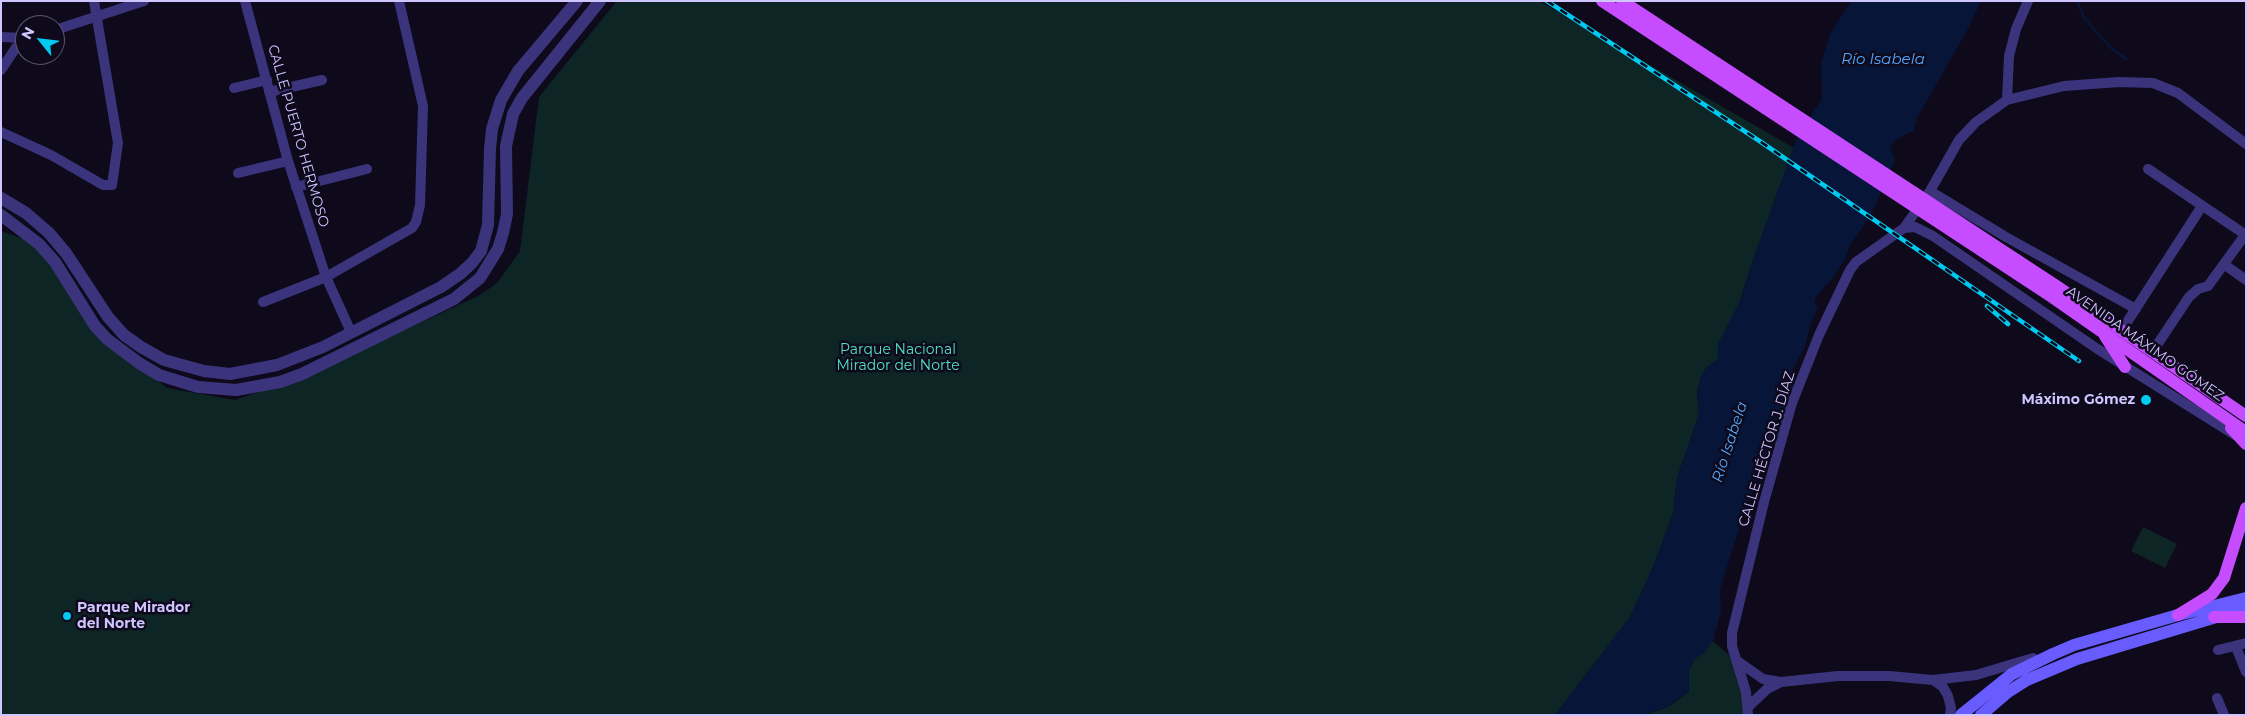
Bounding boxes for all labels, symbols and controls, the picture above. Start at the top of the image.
north arrow [15,15,65,65]
text: N [17,24,38,43]
street label: CALLE PUERTO HERMOSO [264,43,332,229]
water label: Río Isabela [1841,51,1925,69]
street label: AVENIDA MÁXIMO GÓMEZ [2063,283,2227,405]
park label: Parque Nacional Mirador del Norte [836,342,960,374]
street label: CALLE HÉCTOR J. DÍAZ [1735,369,1799,529]
place label: Máximo Gómez [2022,392,2135,408]
marker: Máximo Gómez [2139,393,2153,407]
water label: Río Isabela [1709,399,1751,485]
place label: Parque Mirador del Norte [77,600,190,632]
marker: Parque Mirador del Norte [61,610,73,622]

